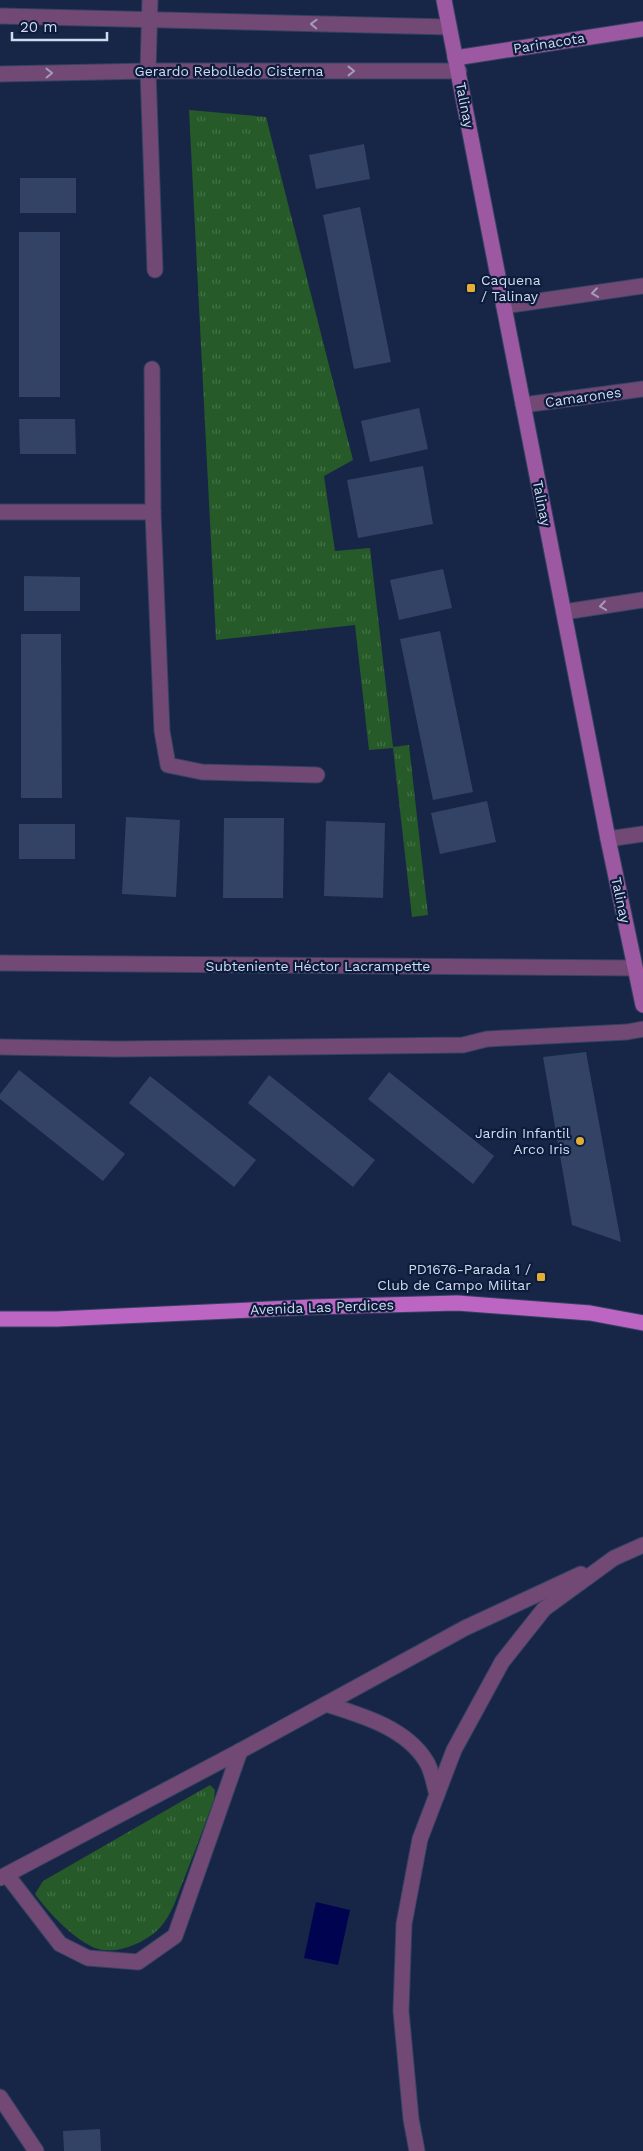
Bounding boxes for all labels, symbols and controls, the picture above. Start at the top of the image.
scale bar [12,10,108,42]
text: 20 m [20,18,58,36]
one-way arrow [310,19,318,29]
street label: Parinacota [512,29,586,57]
street label: Gerardo Rebolledo Cisterna [135,63,324,79]
one-way arrow [348,66,355,76]
one-way arrow [45,68,53,78]
street label: Talinay [453,81,477,130]
place label: Caquena / Talinay [481,272,541,304]
marker: Caquena / Talinay [465,282,477,294]
one-way arrow [590,287,598,298]
street label: Camarones [544,384,622,410]
street label: Talinay [530,479,554,528]
one-way arrow [599,600,608,610]
street label: Talinay [608,876,634,925]
street label: Subteniente Héctor Lacrampette [206,958,430,974]
place label: Jardin Infantil Arco Iris [475,1125,571,1157]
marker: Jardin Infantil Arco Iris [574,1135,586,1147]
place label: PD1676-Parada 1 / Club de Campo Militar [377,1261,531,1293]
marker: PD1676-Parada 1 / Club de Campo Militar [535,1271,547,1283]
street label: Avenida Las Perdices [250,1296,394,1318]

